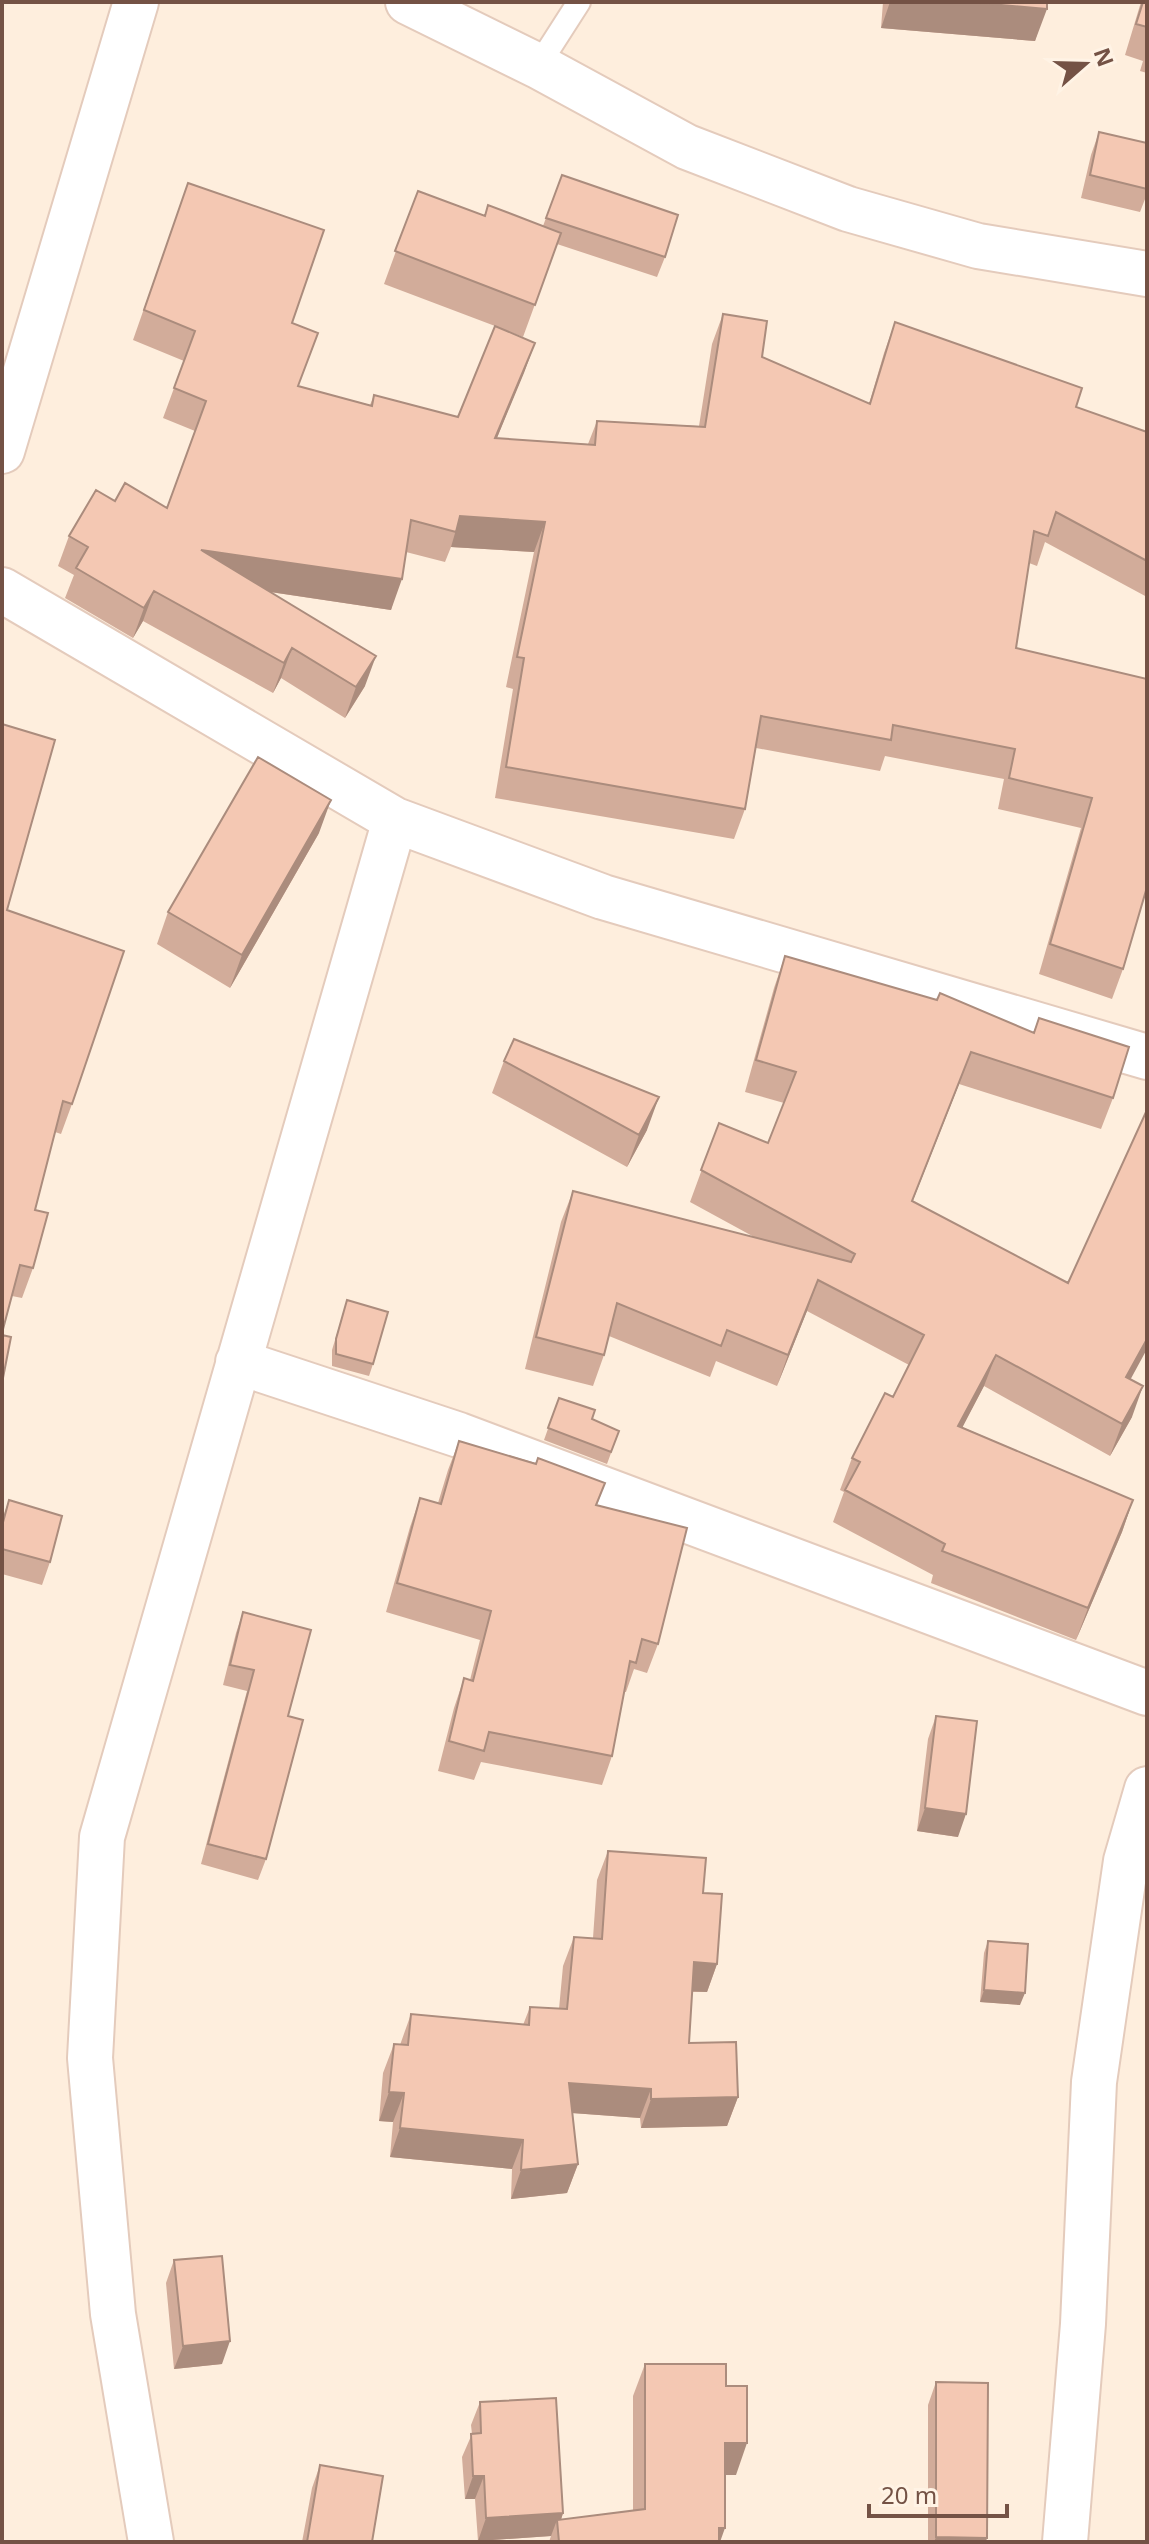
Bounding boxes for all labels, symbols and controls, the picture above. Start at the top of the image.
north arrow [1045,24,1125,104]
text: N [1088,43,1122,70]
scale bar [869,2468,1007,2518]
text: 20 m [881,2478,937,2511]

